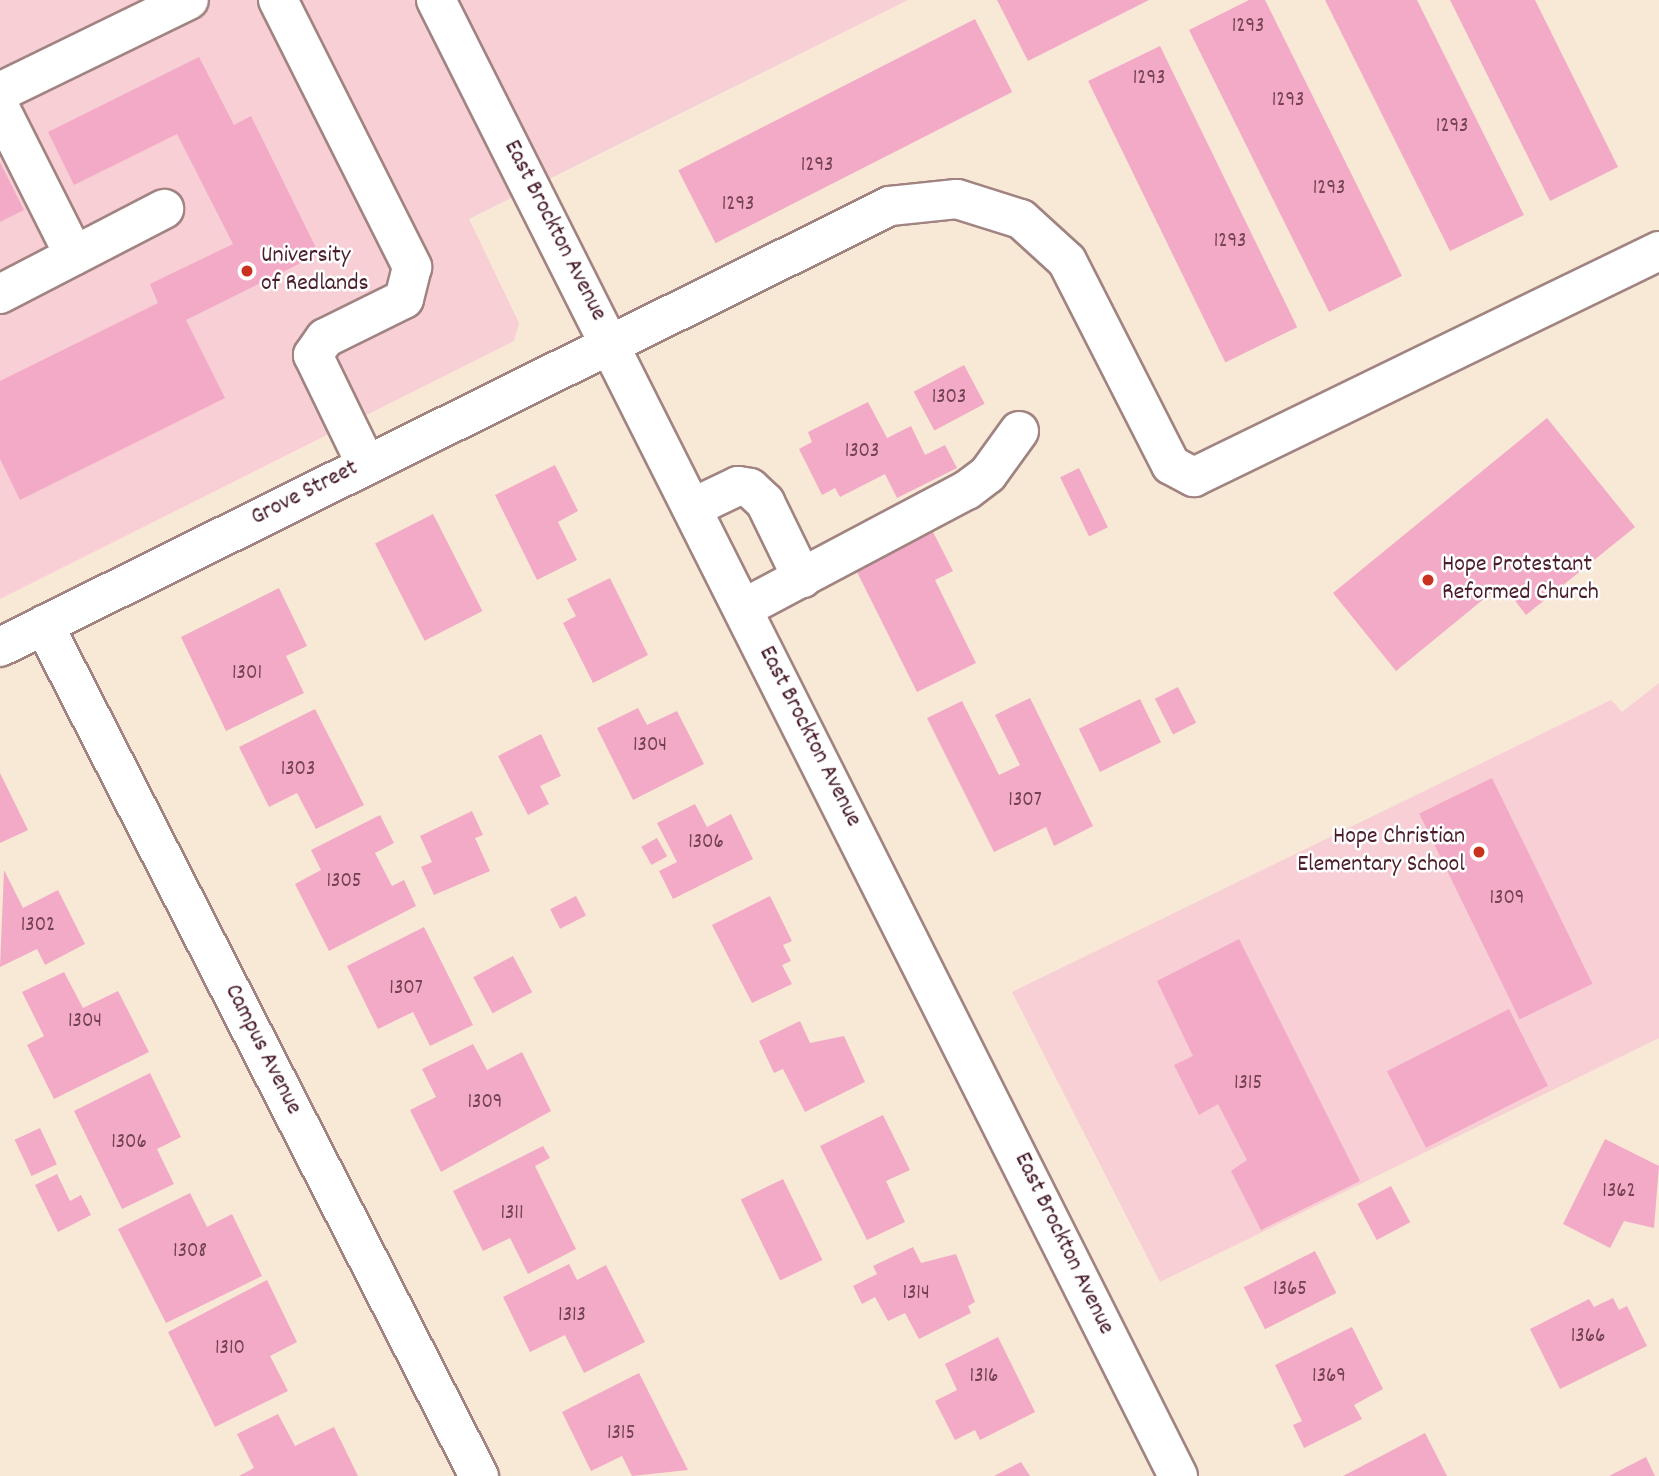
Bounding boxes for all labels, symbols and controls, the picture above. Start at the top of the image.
house number: 1293 [1232,14,1264,40]
house number: 1293 [1133,66,1165,92]
house number: 1293 [1272,88,1304,114]
house number: 1293 [1436,114,1468,140]
street label: East Brockton Avenue [496,136,612,326]
house number: 1293 [801,153,833,179]
house number: 1293 [1313,176,1345,202]
house number: 1293 [722,192,754,218]
house number: 1293 [1214,229,1246,255]
place label: University of Redlands [261,243,369,299]
marker: University of Redlands [239,263,255,279]
house number: 1303 [932,385,966,411]
house number: 1303 [845,439,879,465]
street label: Grove Street [247,455,363,533]
place label: Hope Protestant Reformed Church [1442,552,1599,608]
marker: Hope Protestant Reformed Church [1420,572,1436,588]
street label: East Brockton Avenue [751,642,867,832]
house number: 1301 [232,661,262,687]
house number: 1304 [633,733,667,759]
house number: 1303 [281,757,315,783]
house number: 1307 [1008,788,1042,814]
place label: Hope Christian Elementary School [1297,824,1465,880]
house number: 1306 [688,830,724,856]
marker: Hope Christian Elementary School [1471,844,1487,860]
house number: 1305 [326,869,362,895]
house number: 1309 [1490,886,1524,912]
house number: 1302 [21,913,55,939]
house number: 1307 [389,976,423,1002]
street label: Campus Avenue [217,980,307,1120]
house number: 1304 [68,1009,102,1035]
house number: 1315 [1234,1071,1262,1097]
house number: 1309 [468,1090,502,1116]
house number: 1306 [111,1130,147,1156]
street label: East Brockton Avenue [1006,1148,1120,1340]
house number: 1362 [1602,1179,1636,1205]
house number: 1311 [500,1201,524,1227]
house number: 1308 [173,1239,207,1265]
house number: 1365 [1273,1277,1307,1303]
house number: 1314 [902,1281,930,1307]
house number: 1313 [558,1303,586,1329]
house number: 1366 [1571,1324,1605,1350]
house number: 1310 [215,1336,245,1362]
house number: 1316 [970,1364,998,1390]
house number: 1369 [1312,1364,1346,1390]
house number: 1315 [607,1421,635,1447]

